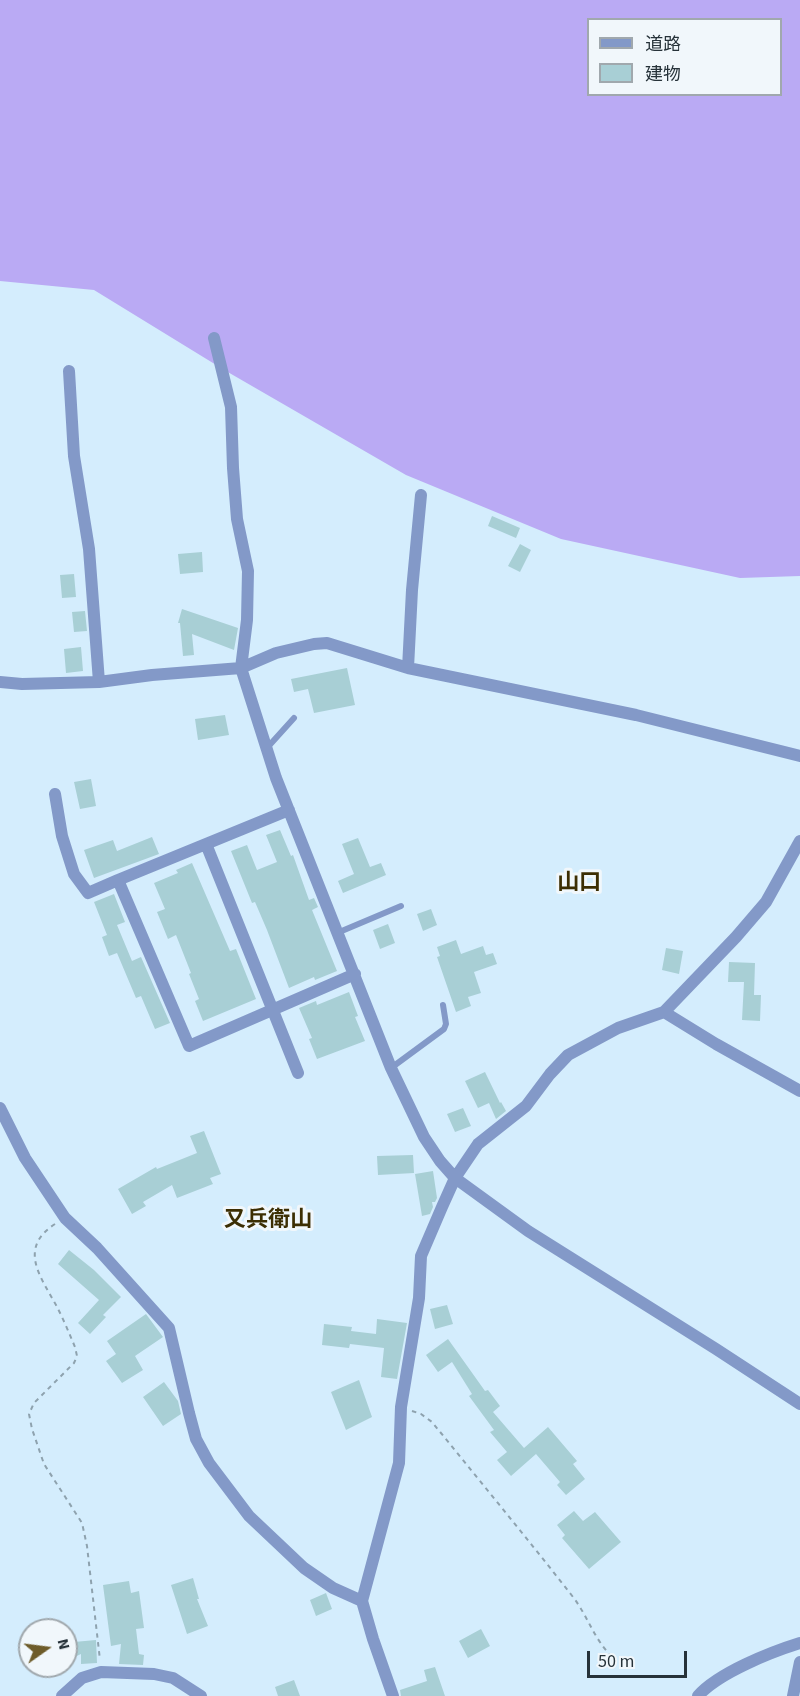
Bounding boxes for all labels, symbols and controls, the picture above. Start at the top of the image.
legend [587,18,782,96]
text: 道路 [645,32,681,57]
text: 建物 [645,62,681,87]
district label: 山口 [557,871,601,897]
district label: 又兵衛山 [224,1208,312,1234]
north arrow [18,1618,78,1678]
text: N [52,1636,75,1652]
scale bar [590,1639,690,1677]
text: 50 m [598,1649,634,1674]

